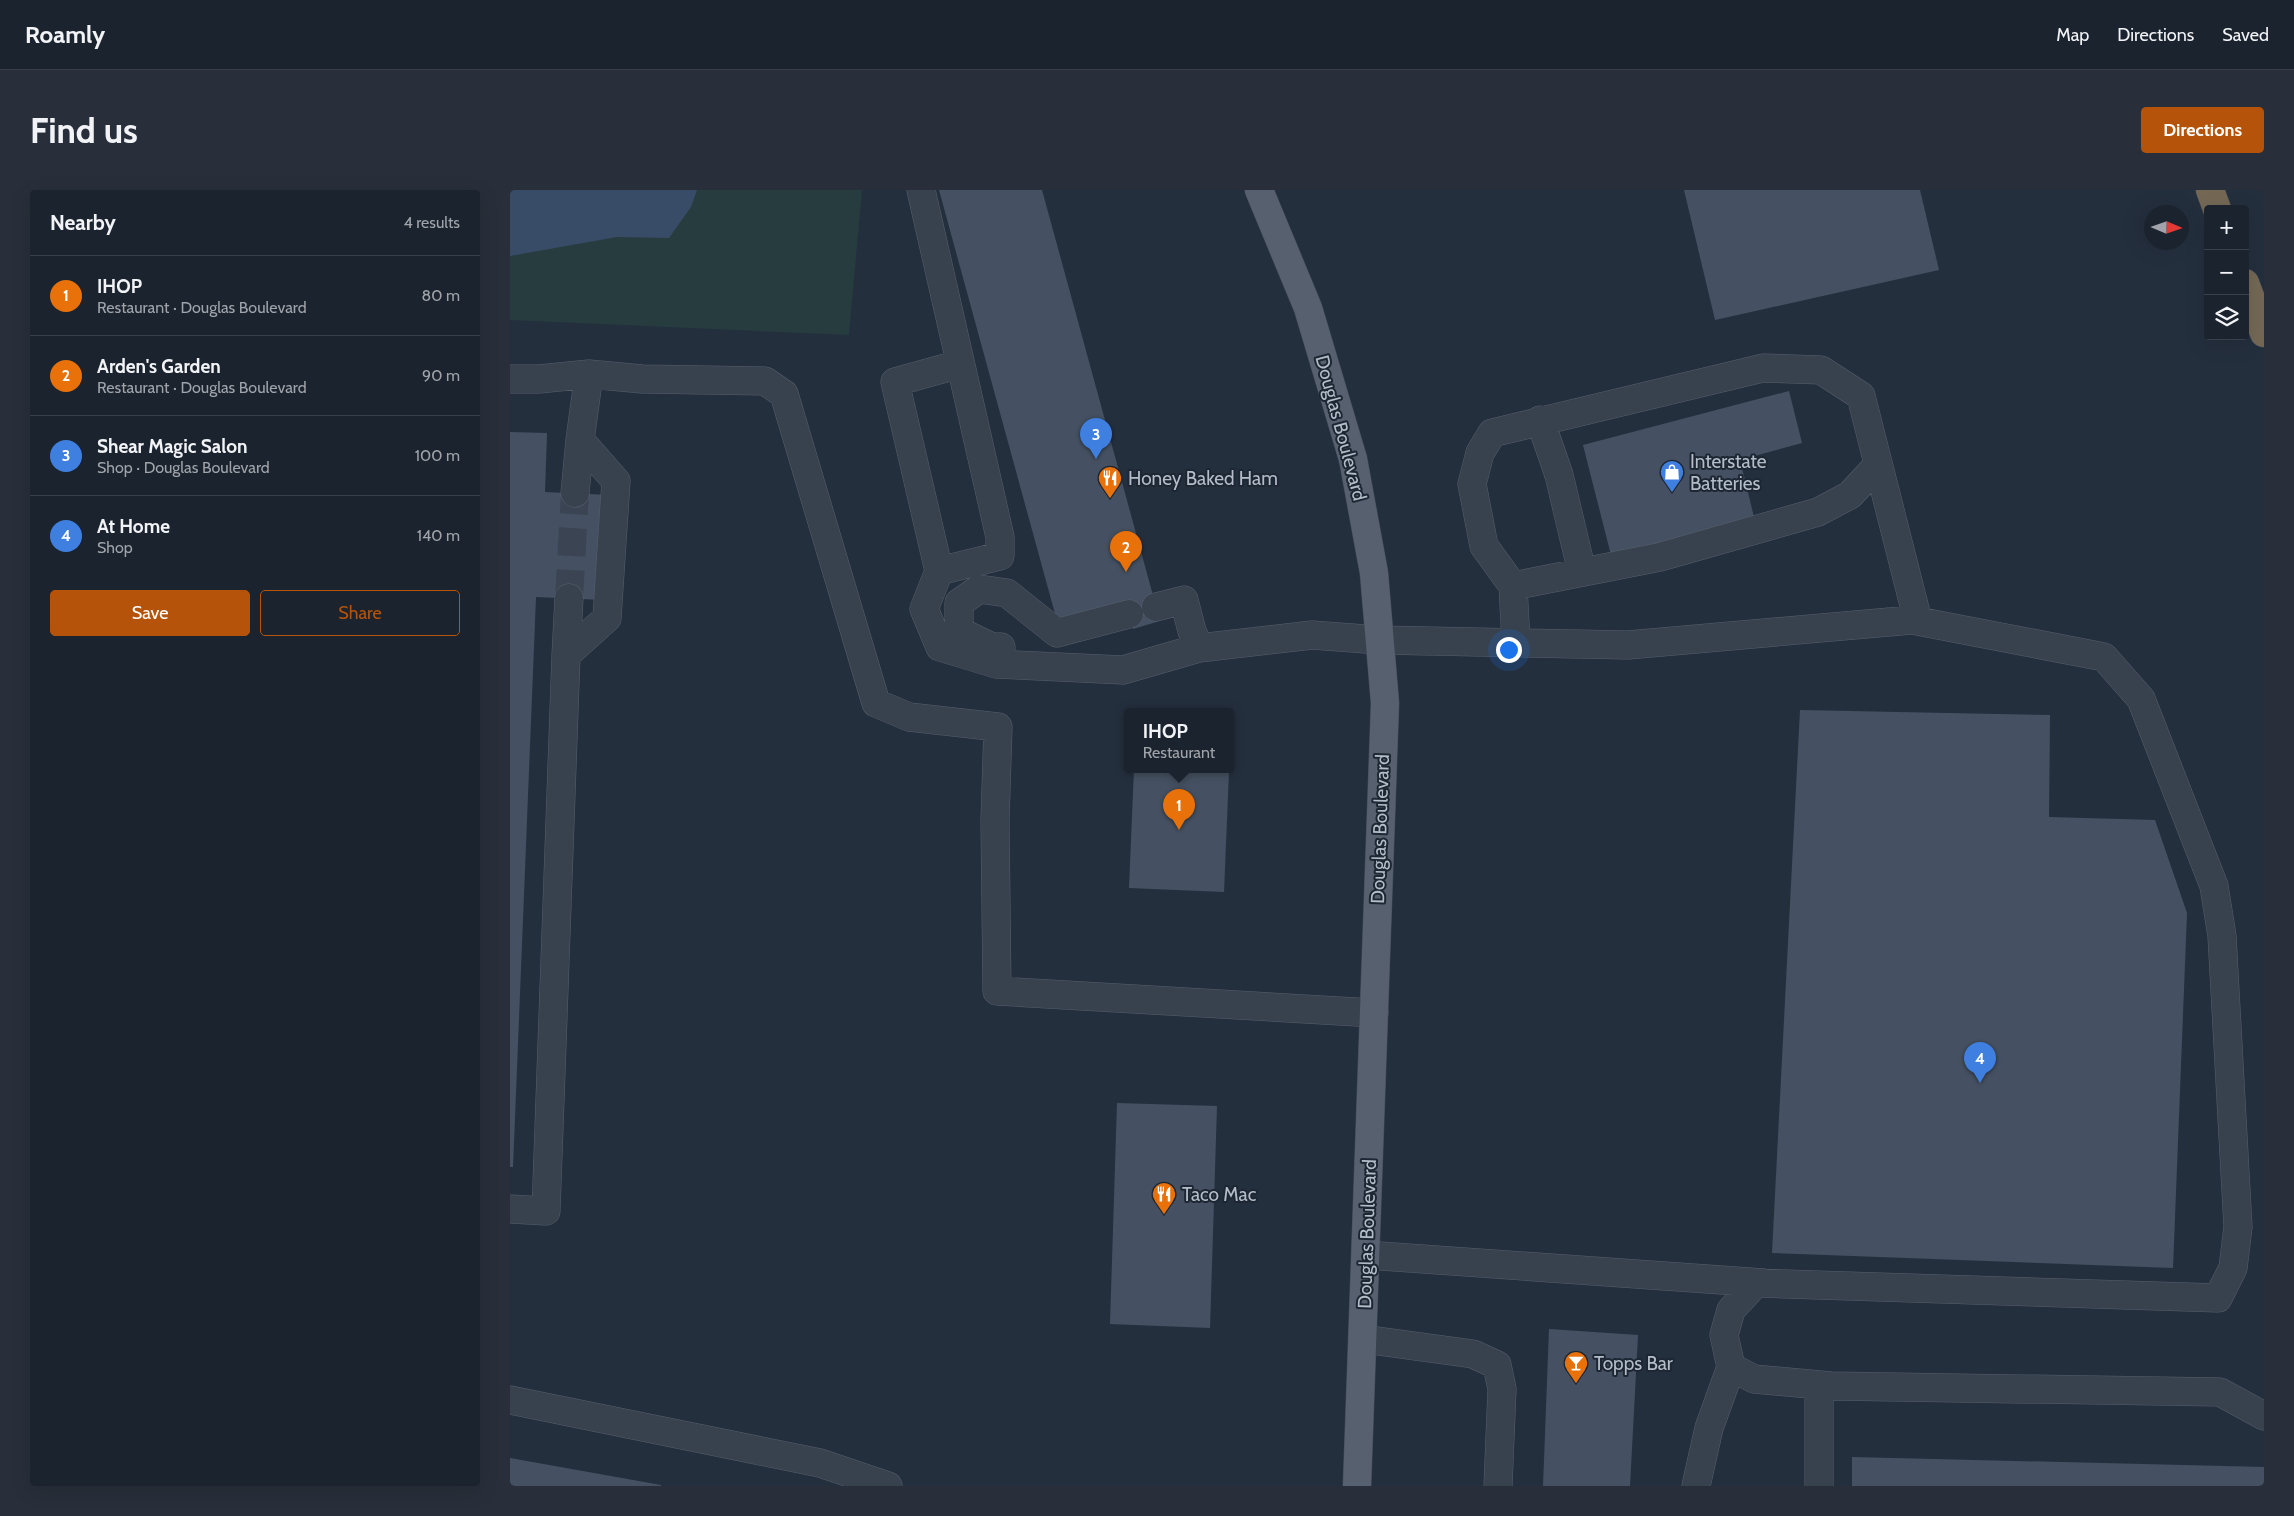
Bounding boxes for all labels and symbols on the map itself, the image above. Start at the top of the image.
north arrow [2144,205,2189,250]
street label: Douglas Boulevard [1311,353,1371,503]
pin: 3 [1080,418,1112,459]
place label: Interstate Batteries [1690,450,1767,495]
shop icon: Interstate Batteries [1659,459,1685,493]
restaurant icon: Honey Baked Ham [1097,465,1123,499]
place label: Honey Baked Ham [1128,467,1278,490]
pin: 2 [1110,531,1142,572]
your location [1496,637,1522,663]
street label: Douglas Boulevard [1366,754,1394,904]
pin: 1 [1163,789,1195,830]
pin: 4 [1964,1042,1996,1083]
street label: Douglas Boulevard [1353,1159,1381,1309]
restaurant icon: Taco Mac [1151,1181,1177,1215]
place label: Taco Mac [1182,1183,1257,1206]
bar icon: Topps Bar [1563,1350,1589,1384]
place label: Topps Bar [1594,1352,1673,1375]

